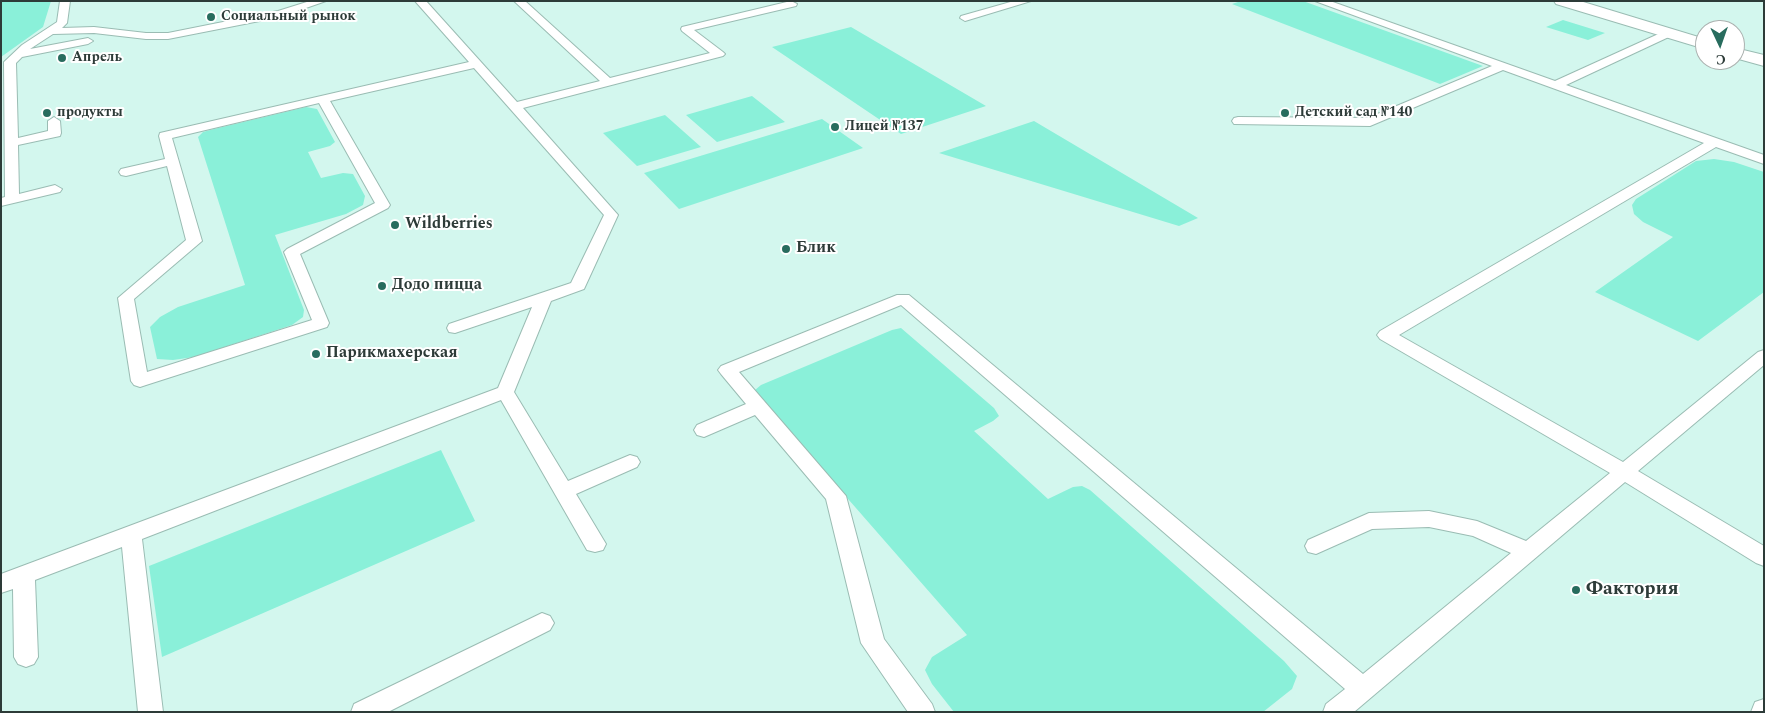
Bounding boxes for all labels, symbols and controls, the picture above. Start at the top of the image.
place label: Социальный рынок [221,9,356,25]
marker: Социальный рынок [205,11,217,23]
north arrow [1695,20,1745,70]
text: С [1715,49,1726,70]
place label: Апрель [72,50,122,66]
marker: Апрель [56,52,68,64]
place label: продукты [57,105,123,121]
place label: Детский сад №140 [1295,105,1412,121]
marker: продукты [41,107,53,119]
marker: Детский сад №140 [1279,107,1291,119]
place label: Лицей №137 [845,119,924,135]
marker: Лицей №137 [829,121,841,133]
place label: Wildberries [405,215,493,235]
marker: Wildberries [389,219,401,231]
place label: Блик [796,239,836,259]
marker: Блик [780,243,792,255]
place label: Додо пицца [392,276,482,296]
marker: Додо пицца [376,280,388,292]
place label: Парикмахерская [326,344,458,364]
marker: Парикмахерская [310,348,322,360]
place label: Фактория [1586,579,1679,601]
marker: Фактория [1570,584,1582,596]

